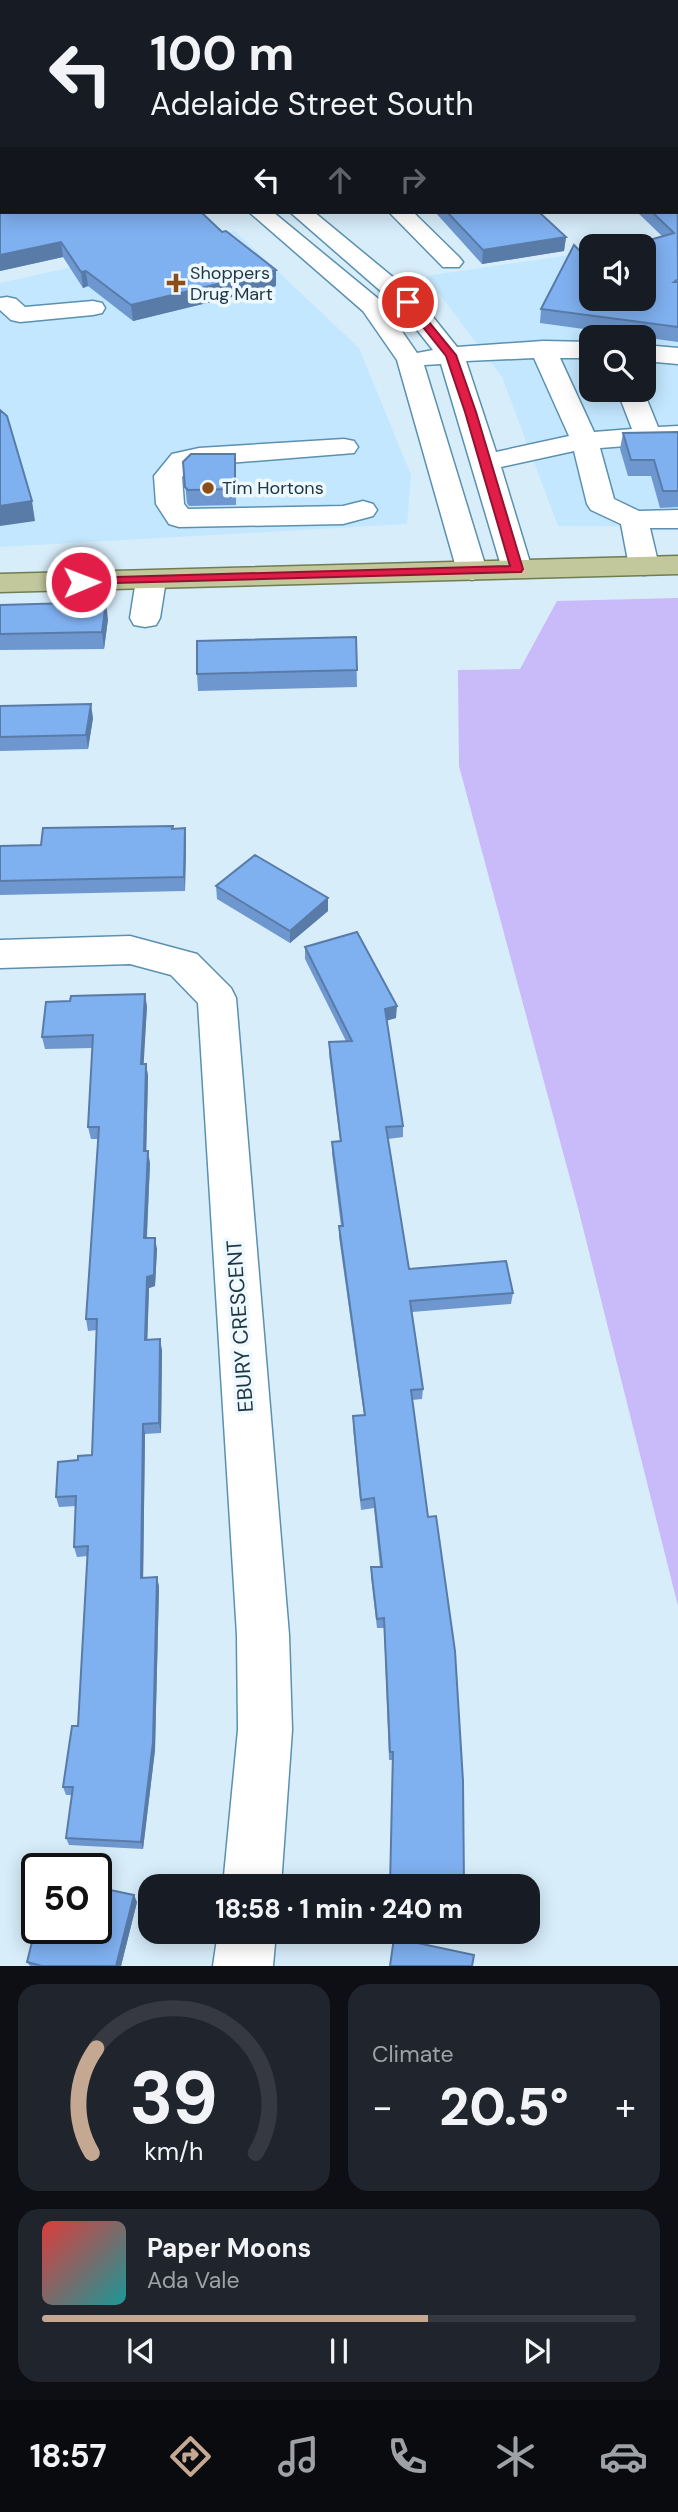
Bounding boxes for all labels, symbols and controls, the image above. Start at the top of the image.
text: 100 m [150,21,294,85]
icon: left [35,28,126,119]
text: Adelaide Street South [150,83,474,125]
icon: left [248,161,286,199]
icon: ahead [321,161,359,199]
icon: right [394,161,432,199]
map controls [579,234,656,402]
button: sound [579,234,656,311]
place label: Shoppers Drug Mart [190,261,273,306]
pin [378,272,438,332]
marker: Shoppers Drug Mart [168,275,184,291]
icon: arrive [389,283,427,321]
button: search [579,325,656,402]
place label: Tim Hortons [222,476,324,500]
marker: Tim Hortons [200,480,216,496]
position arrow [44,545,118,619]
street label: EBURY CRESCENT [220,1239,260,1413]
speed limit sign: 50 [21,1853,112,1944]
text: 18:58 · 1 min · 240 m [215,1892,463,1926]
text: Climate [372,2039,454,2069]
text: 39 [130,2052,218,2147]
text: 20.5° [439,2073,569,2141]
text: − [372,2082,393,2132]
text: + [615,2082,636,2132]
text: km/h [144,2135,204,2168]
text: Paper Moons [147,2231,311,2265]
text: Ada Vale [147,2265,240,2295]
icon: previous [122,2332,160,2370]
icon: pause [320,2332,358,2370]
icon: next [518,2332,556,2370]
icon: directions [166,2432,215,2481]
icon: music [274,2432,323,2481]
icon: phone [383,2432,432,2481]
icon: climate [491,2432,540,2481]
icon: car [599,2432,648,2481]
text: 18:57 [30,2435,107,2477]

